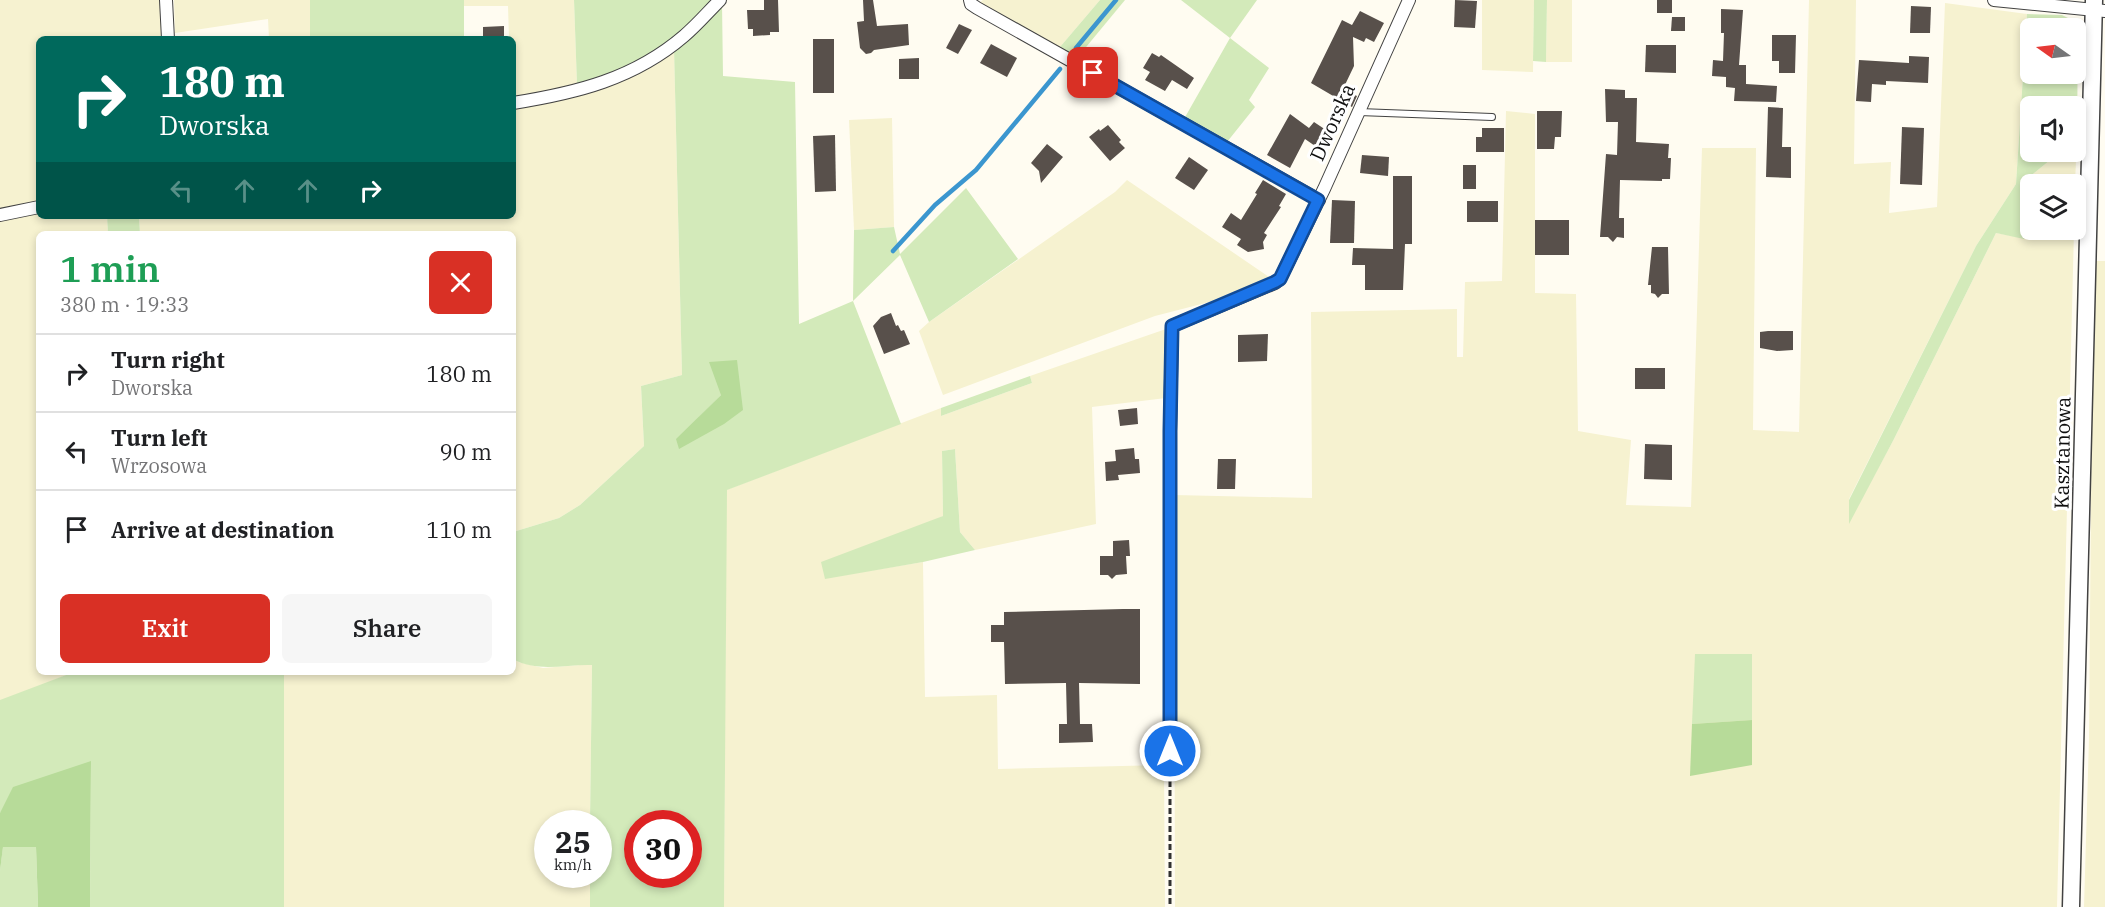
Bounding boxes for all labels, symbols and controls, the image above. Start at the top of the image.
north arrow [2020,18,2086,84]
map controls [2020,18,2086,240]
pin [1067,47,1118,98]
text: 180 m [159,54,285,109]
icon: arrive [1076,56,1109,89]
icon: right [60,60,138,138]
street label: Dworska [1303,79,1361,165]
button: sound [2020,96,2086,162]
text: Dworska [159,107,270,142]
icon: left [165,174,198,207]
icon: ahead [228,174,261,207]
icon: ahead [291,174,324,207]
icon: right [354,174,387,207]
button: layers [2020,174,2086,240]
text: 1 min [60,245,160,292]
button: close [429,251,492,314]
text: 380 m · 19:33 [60,291,189,318]
text: Turn right [111,345,225,374]
icon: right [60,357,93,390]
text: 180 m [426,359,492,388]
text: Dworska [111,374,193,401]
street label: Kasztanowa [2048,396,2076,509]
text: Turn left [111,423,207,452]
icon: left [60,435,93,468]
text: 90 m [440,437,492,466]
text: Wrzosowa [111,452,207,479]
icon: arrive [60,513,93,546]
text: Arrive at destination [111,515,334,544]
text: 110 m [426,515,492,544]
button: Exit [60,594,270,663]
button: Share [282,594,492,663]
position arrow [1138,719,1202,783]
speed limit sign: 30 [624,810,702,888]
text: 25 [555,822,591,861]
text: km/h [554,855,592,874]

